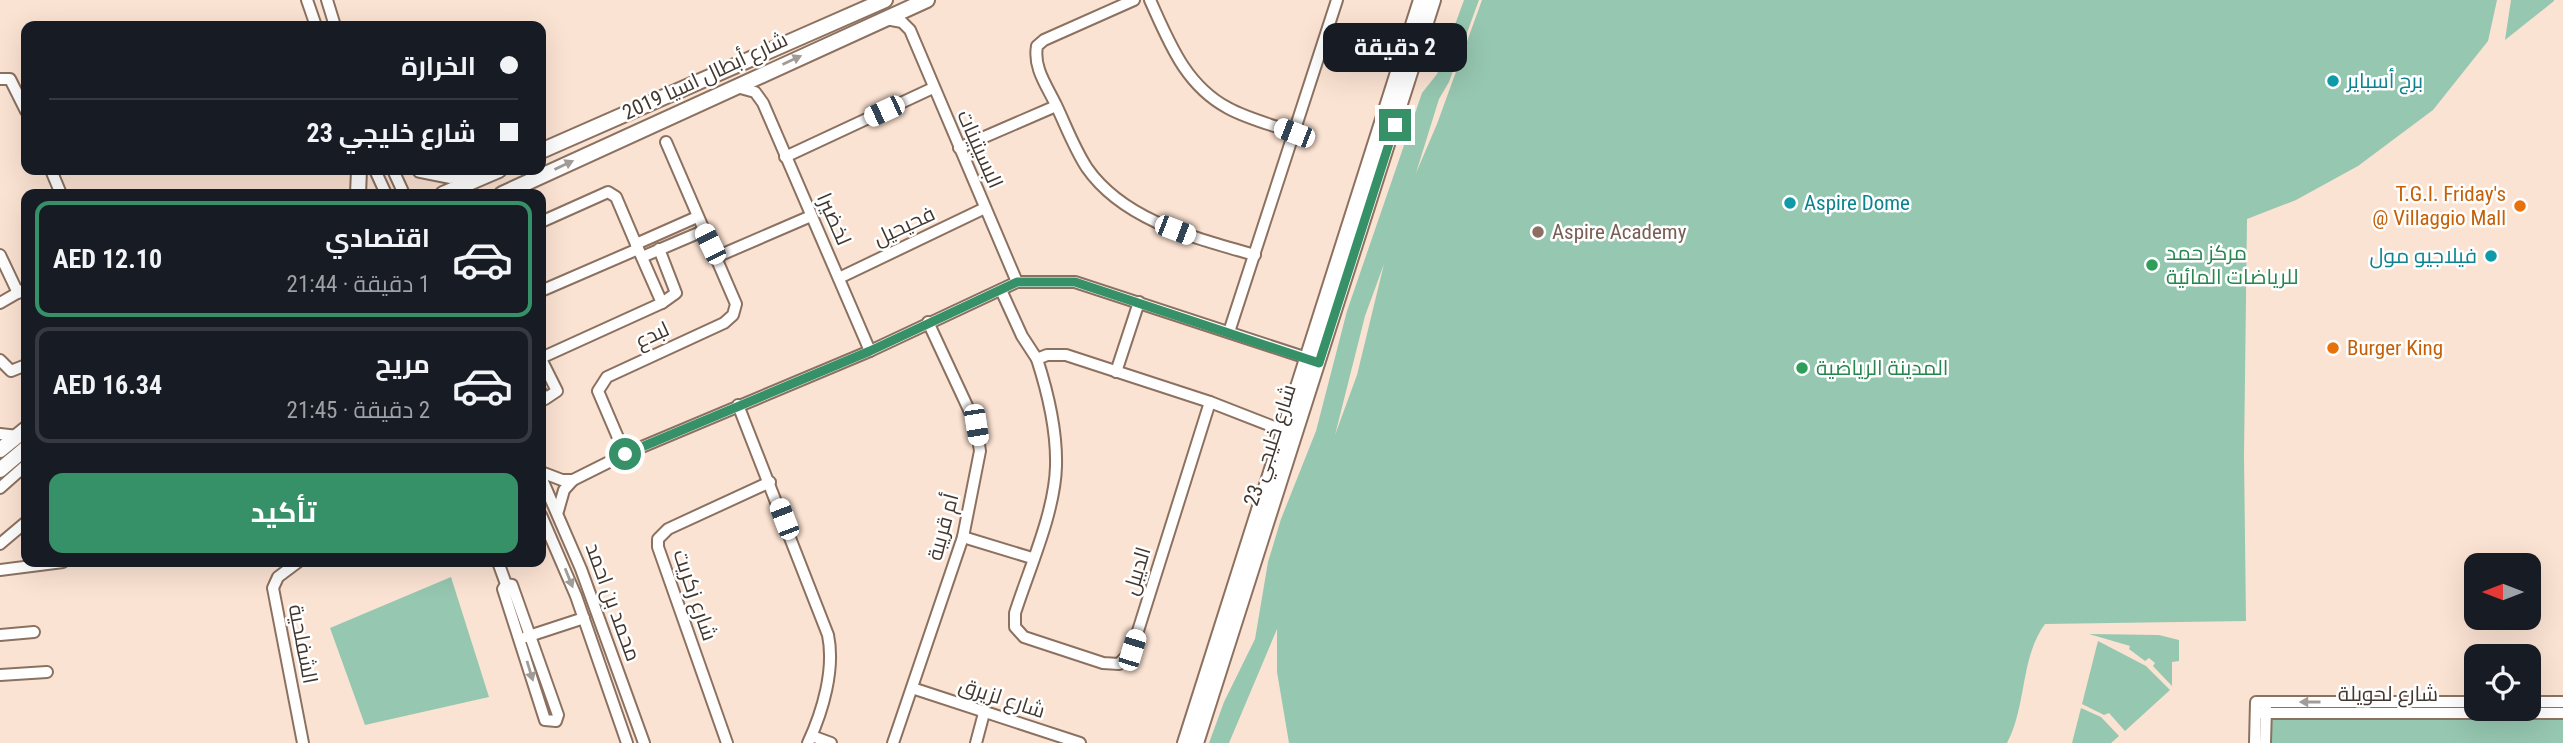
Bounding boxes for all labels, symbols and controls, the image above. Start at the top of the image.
callout: 2 دقيقة [1323,24,1467,72]
street label: شارع أبطال اسيا 2019 [618,26,792,127]
text: 2 دقيقة [1354,34,1436,61]
text: الخرارة [401,51,476,81]
one-way arrow [782,54,803,65]
place label: برج أسباير [2346,68,2423,95]
marker: برج أسباير [2325,73,2341,89]
car [861,93,908,129]
street label: البسيتينات [952,106,1008,192]
route end [1379,109,1411,141]
car [1271,116,1318,150]
text: شارع خليجي 23 [307,118,476,148]
one-way arrow [554,159,574,171]
place label: T.G.I. Friday's @ Villaggio Mall [2372,182,2506,230]
street label: لخضيرا [812,189,856,249]
place label: Aspire Dome [1804,191,1910,215]
marker: Aspire Dome [1782,195,1798,211]
marker: T.G.I. Friday's @ Villaggio Mall [2512,198,2528,214]
street label: فحيحيل [869,201,939,252]
car [1152,213,1199,247]
place label: Aspire Academy [1552,220,1687,244]
car [692,221,729,267]
text: اقتصادي [325,223,430,253]
marker: Aspire Academy [1530,224,1546,240]
icon: car [451,228,514,291]
place label: مركز حمد للرياضات المائية [2166,241,2299,289]
text: AED 12.10 [53,244,162,274]
place label: فيلاجيو مول [2370,244,2477,269]
marker: فيلاجيو مول [2483,248,2499,264]
marker: مركز حمد للرياضات المائية [2144,257,2160,273]
text: 1 دقيقة · 21:44 [287,271,430,298]
street label: لبدع [631,317,674,355]
place label: Burger King [2347,336,2443,360]
marker: Burger King [2325,340,2341,356]
text: مريح [375,349,430,379]
icon: car [451,354,514,417]
place label: المدينة الرياضية [1816,356,1948,380]
marker: المدينة الرياضية [1794,360,1810,376]
text: AED 16.34 [53,370,162,400]
street label: شارع خليجي 23 [1239,381,1305,510]
text: 2 دقيقة · 21:45 [287,397,430,424]
car [963,403,990,447]
route start [609,438,641,470]
button: تأكيد [49,473,518,553]
street label: أم قريبة [922,491,965,564]
car [767,496,802,542]
street label: محمد بن احمد [580,540,646,665]
street label: الديبل [1118,544,1157,598]
street label: شارع زكريت [666,546,722,644]
north arrow [2464,553,2541,630]
map controls [2464,553,2541,721]
one-way arrow [563,567,574,588]
street label: الشفلحية [284,602,322,686]
car [1116,627,1149,673]
button: locate [2464,644,2541,721]
one-way arrow [525,661,536,682]
street label: شارع لزيرق [955,673,1048,725]
street label: شارع لحويلة [2338,682,2438,708]
one-way arrow [2299,696,2321,708]

